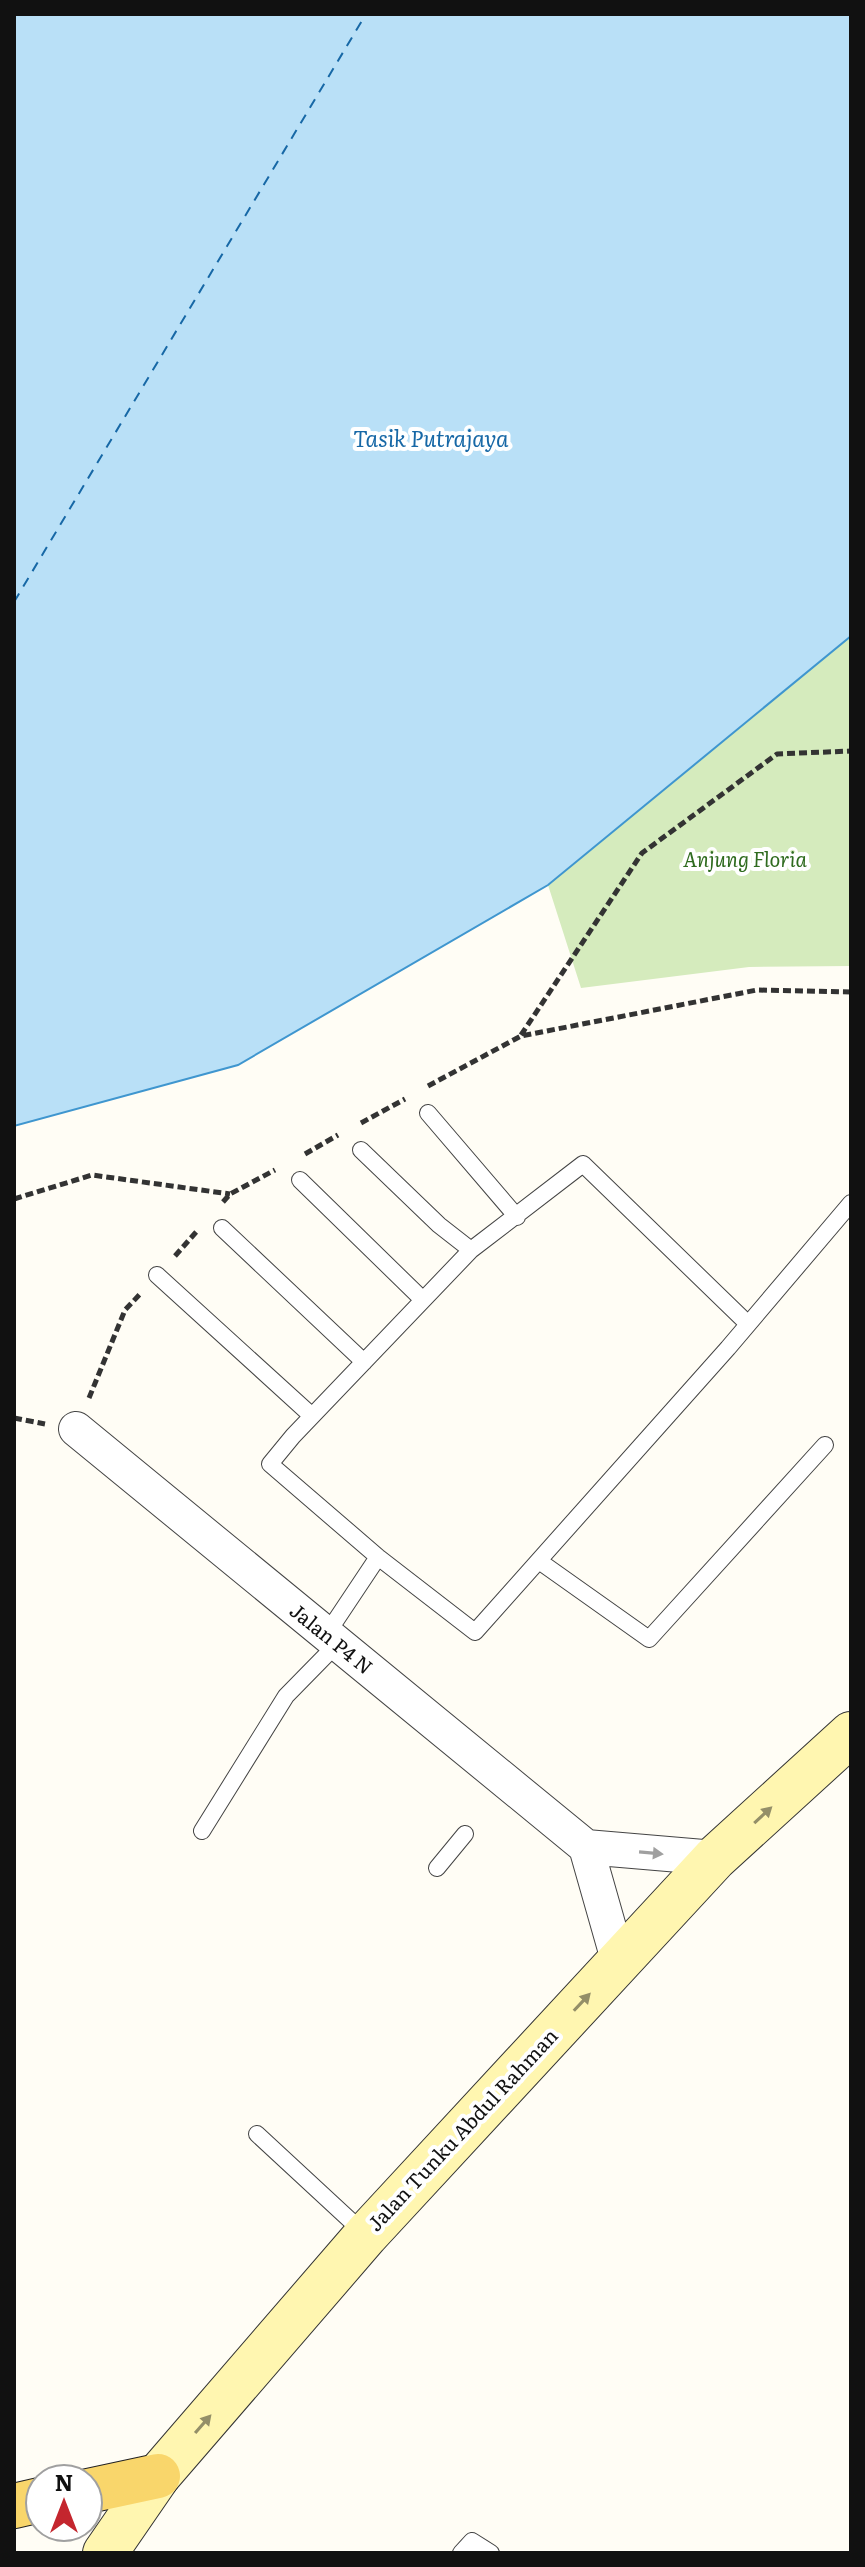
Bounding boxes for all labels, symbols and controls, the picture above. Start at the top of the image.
water label: Tasik Putrajaya [353,421,509,454]
park label: Anjung Floria [683,843,808,873]
street label: Jalan P4 N [284,1595,380,1680]
one-way arrow [753,1806,772,1824]
one-way arrow [639,1846,664,1859]
one-way arrow [573,1993,591,2012]
street label: Jalan Tunku Abdul Rahman [359,2021,564,2237]
one-way arrow [194,2415,211,2435]
north arrow [24,2463,104,2543]
text: N [55,2465,73,2498]

